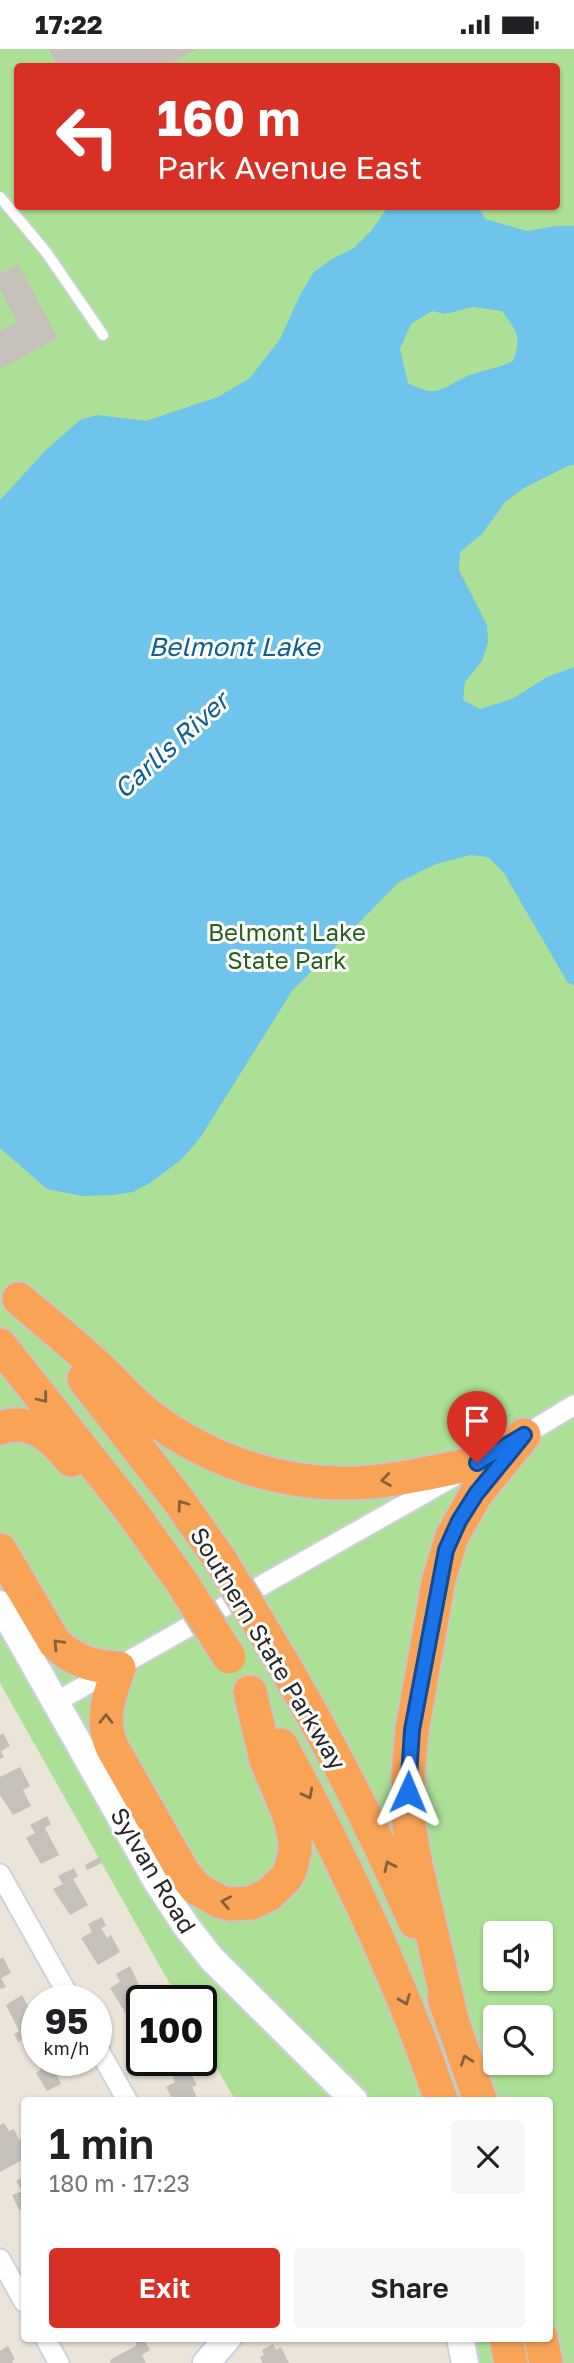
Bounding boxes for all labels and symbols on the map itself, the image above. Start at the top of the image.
water label: Belmont Lake [148,631,321,662]
water label: Carlls River [107,683,237,804]
park label: Belmont Lake State Park [208,917,366,974]
one-way arrow [34,1390,47,1403]
pin [447,1391,507,1463]
one-way arrow [380,1472,392,1487]
one-way arrow [178,1500,190,1513]
street label: Southern State Parkway [185,1522,353,1774]
one-way arrow [54,1640,66,1653]
one-way arrow [98,1713,114,1724]
position arrow [371,1755,445,1829]
one-way arrow [299,1787,313,1799]
street label: Sylvan Road [105,1802,203,1938]
one-way arrow [383,1861,397,1873]
one-way arrow [220,1895,232,1910]
speed limit sign: 100 [126,1985,217,2076]
one-way arrow [396,1993,410,2005]
one-way arrow [460,2054,474,2066]

